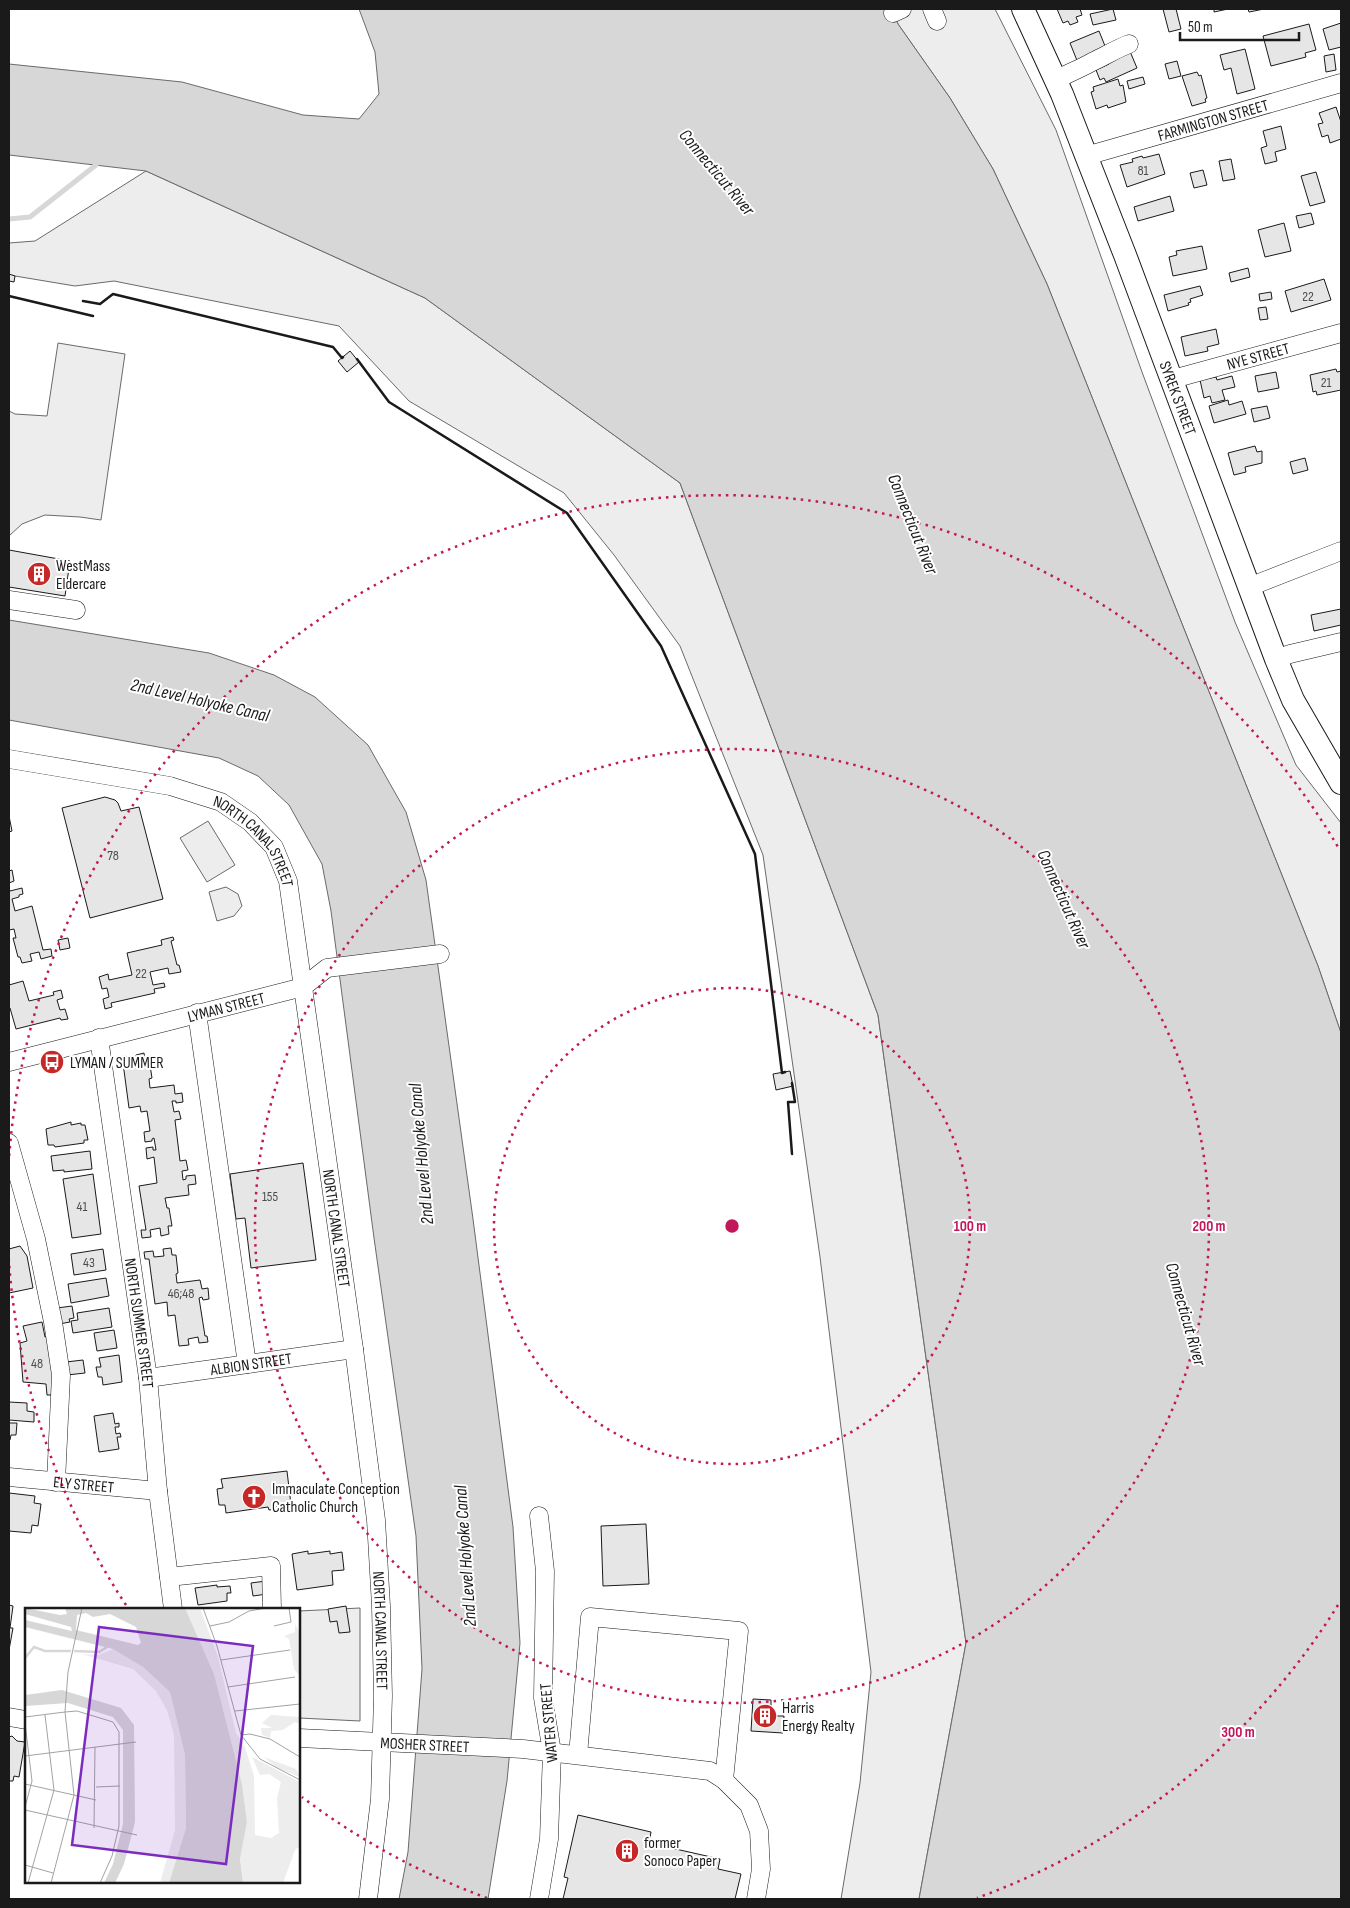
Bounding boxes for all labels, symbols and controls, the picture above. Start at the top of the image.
scale bar [1180,10,1299,42]
text: 50 m [1188,18,1213,37]
street label: FARMINGTON STREET [1156,96,1271,146]
water label: Connecticut River [674,125,759,220]
house number: 81 [1137,162,1149,179]
house number: 22 [1302,288,1314,305]
street label: NYE STREET [1225,339,1292,375]
street label: SYREK STREET [1155,359,1200,439]
house number: 21 [1321,374,1331,391]
water label: Connecticut River [883,471,943,578]
place label: WestMass Eldercare [56,557,110,594]
building icon: WestMass Eldercare [26,561,52,587]
water label: 2nd Level Holyoke Canal [129,674,272,727]
street label: NORTH CANAL STREET [211,792,297,888]
water label: Connecticut River [1032,846,1095,953]
house number: 78 [107,847,119,864]
house number: 22 [135,965,147,982]
street label: LYMAN STREET [186,989,268,1027]
bus stop icon: LYMAN / SUMMER [39,1049,65,1075]
place label: LYMAN / SUMMER [70,1054,164,1073]
water label: 2nd Level Holyoke Canal [405,1082,438,1225]
street label: NORTH CANAL STREET [318,1168,353,1289]
house number: 155 [262,1188,278,1205]
house number: 41 [77,1198,87,1215]
centre of rings [723,1217,741,1235]
text: 100 m [954,1217,986,1236]
text: 200 m [1192,1217,1226,1236]
house number: 43 [83,1254,95,1271]
street label: NORTH SUMMER STREET [120,1257,157,1389]
water label: Connecticut River [1161,1260,1211,1369]
house number: 46;48 [168,1285,194,1302]
street label: ALBION STREET [208,1350,294,1380]
house number: 48 [31,1355,43,1372]
street label: ELY STREET [52,1473,115,1498]
place label: Immaculate Conception Catholic Church [272,1480,400,1517]
church icon: Immaculate Conception Catholic Church [241,1484,267,1510]
water label: 2nd Level Holyoke Canal [450,1484,481,1627]
street label: NORTH CANAL STREET [368,1571,391,1691]
inset map [25,1608,300,1883]
street label: WATER STREET [537,1682,562,1763]
place label: Harris Energy Realty [782,1699,855,1736]
building icon: Harris Energy Realty [752,1703,778,1729]
text: 300 m [1221,1723,1255,1742]
street label: MOSHER STREET [380,1734,470,1757]
place label: former Sonoco Paper [644,1834,717,1871]
building icon: former Sonoco Paper [614,1838,640,1864]

